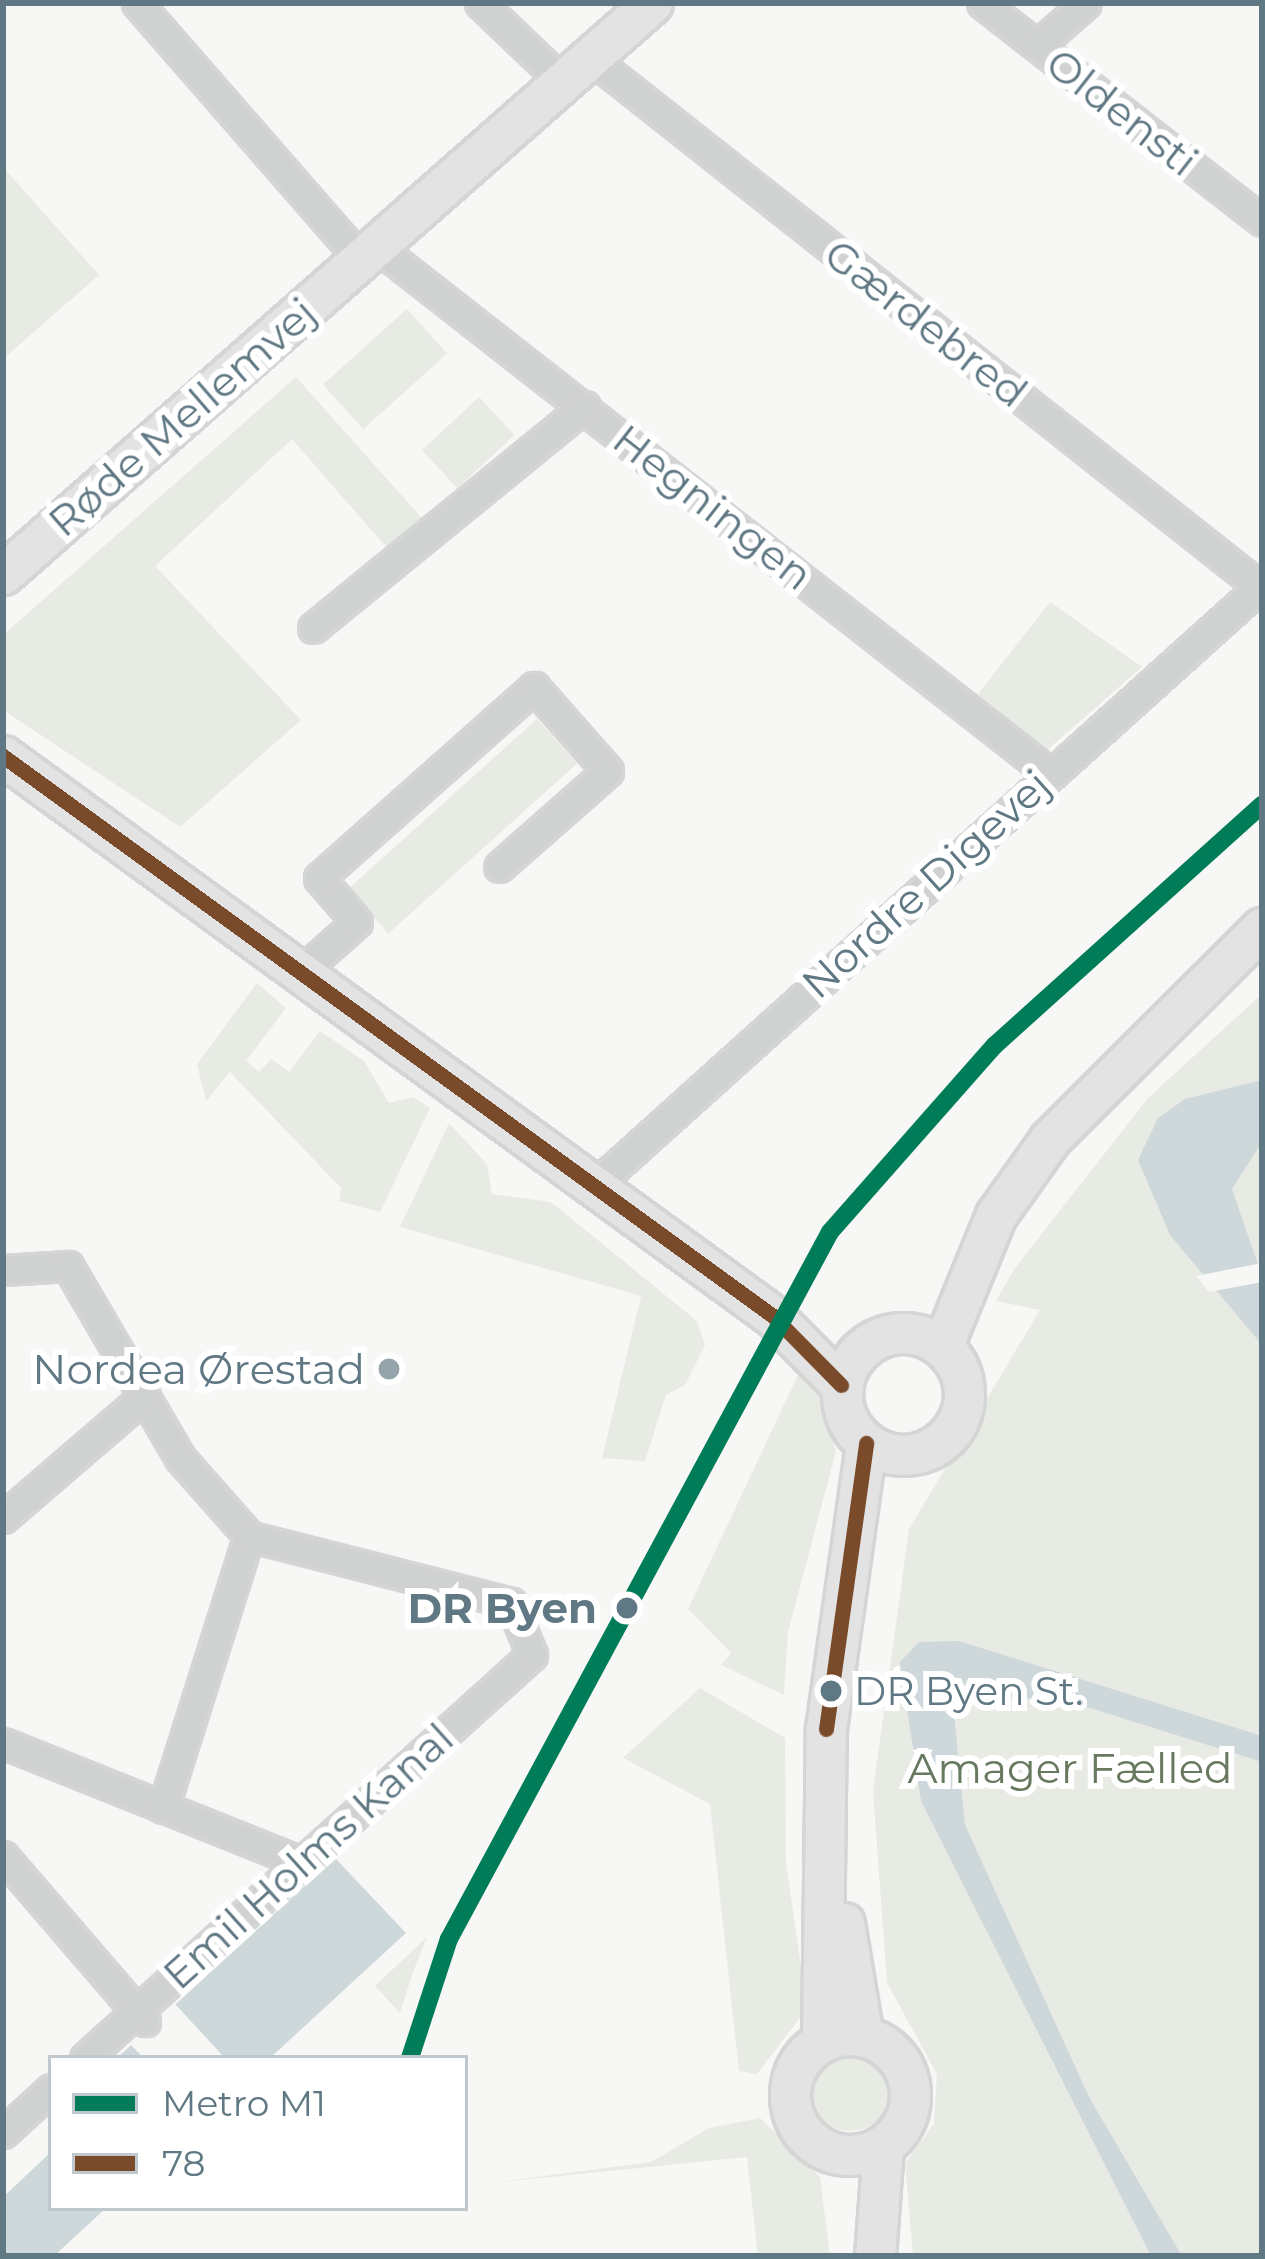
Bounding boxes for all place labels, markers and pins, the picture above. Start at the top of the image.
place label: Nordea Ørestad [32,1344,365,1394]
marker: Nordea Ørestad [376,1356,402,1382]
place label: DR Byen [407,1583,597,1633]
marker: DR Byen [608,1589,646,1627]
place label: DR Byen St. [854,1668,1083,1714]
marker: DR Byen St. [820,1680,842,1702]

